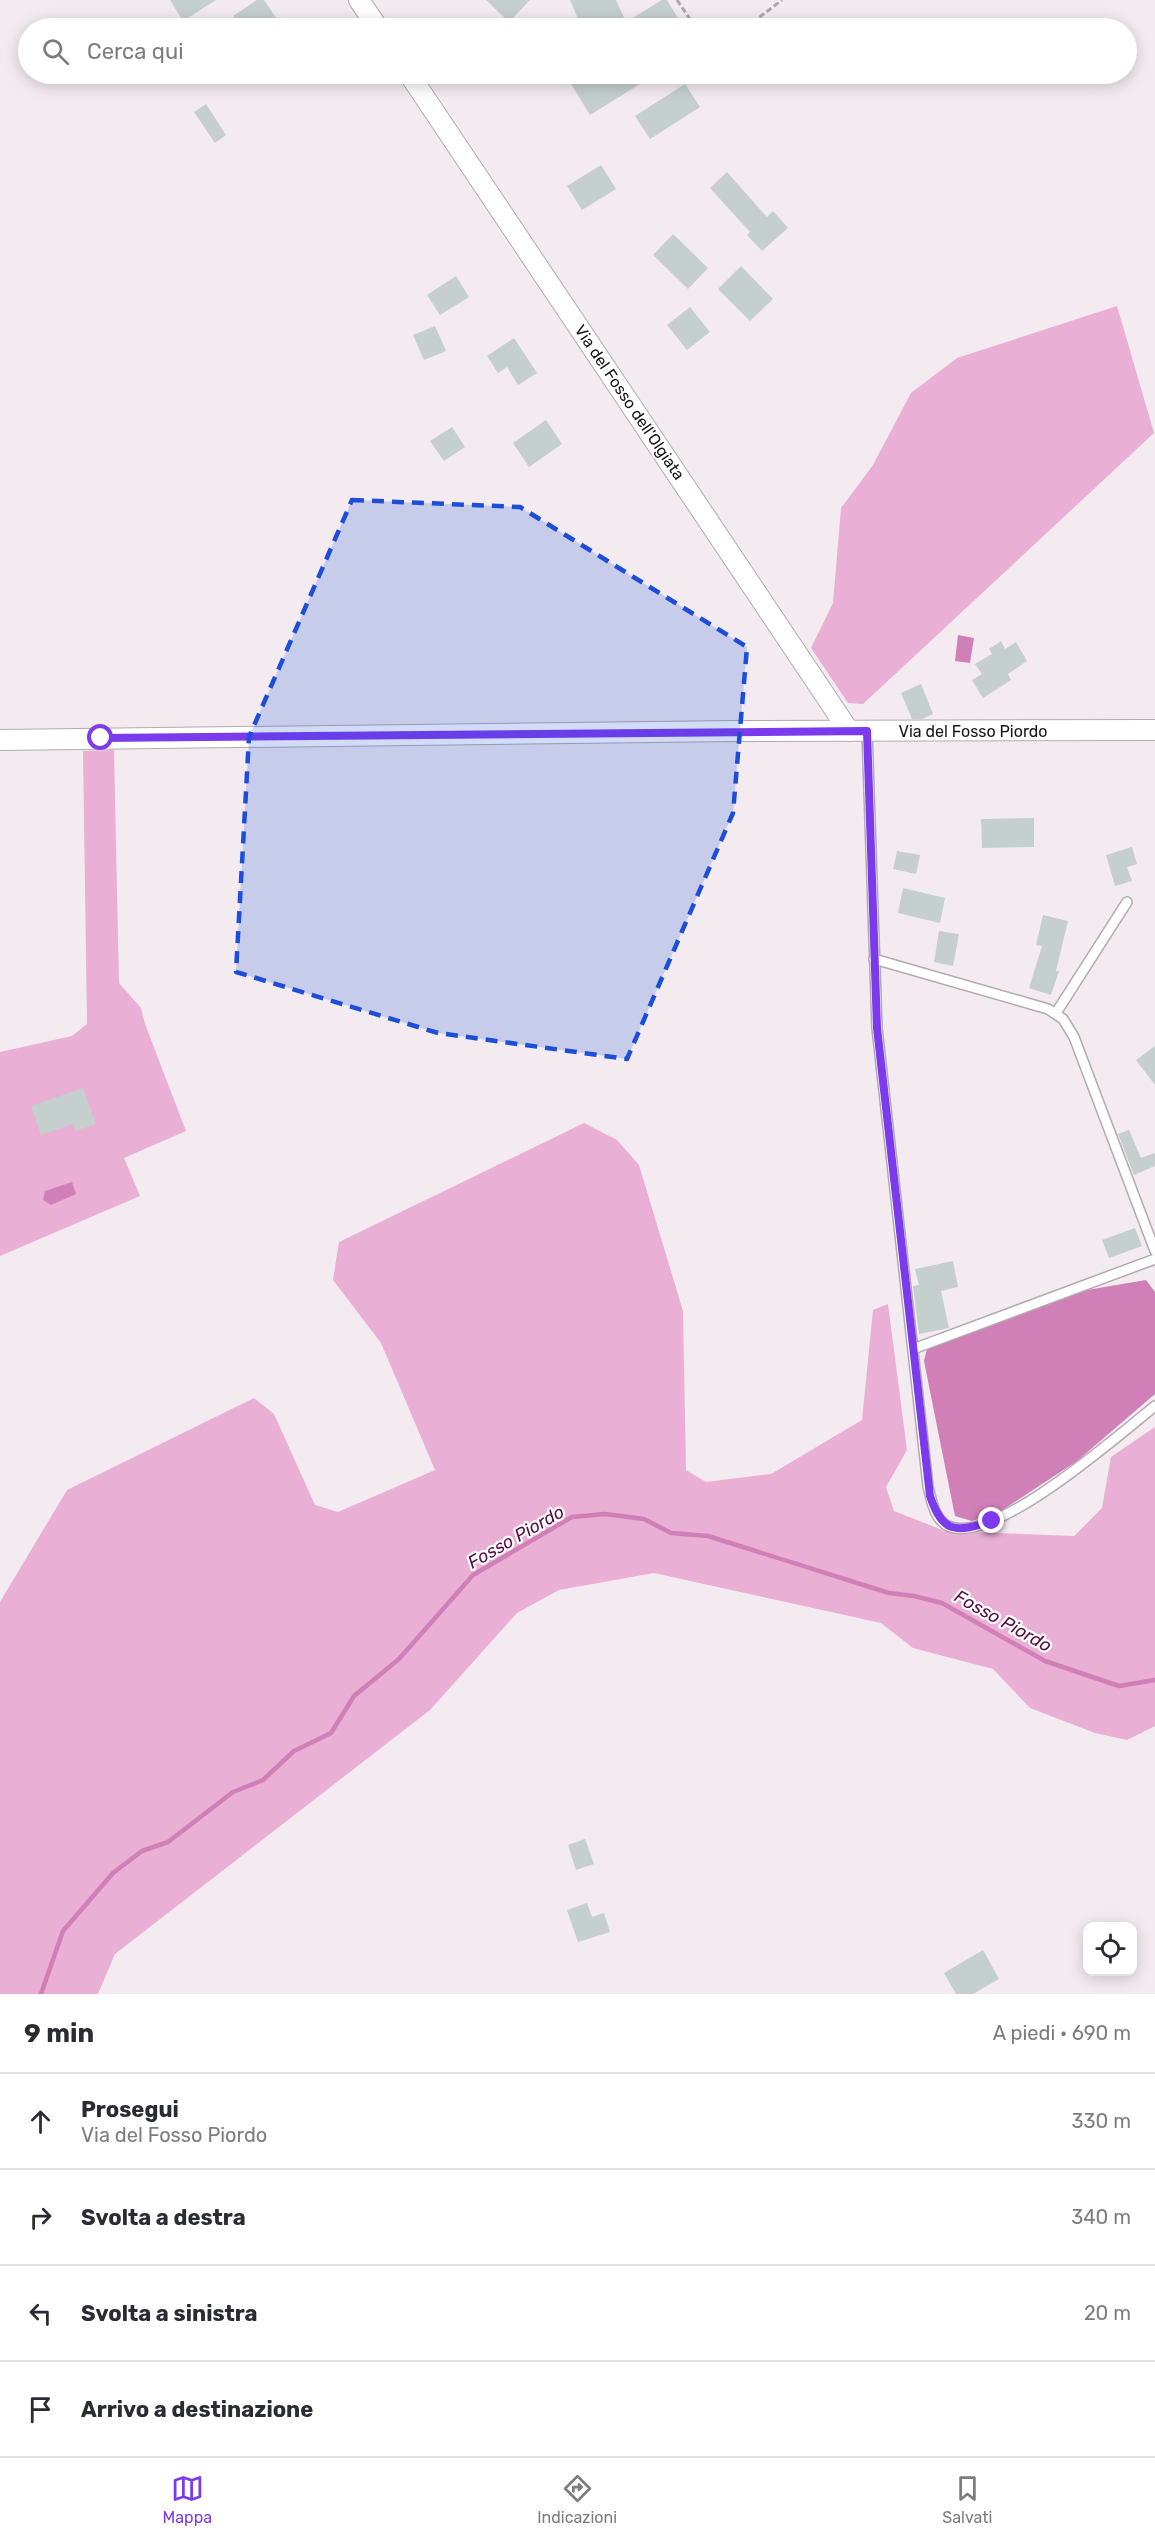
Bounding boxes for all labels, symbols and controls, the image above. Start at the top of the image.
search box [18,18,1137,84]
icon: search [39,35,72,68]
text: Cerca qui [87,38,183,65]
street label: Via del Fosso dell'Olgiata [571,321,689,483]
street label: Via del Fosso Piordo [898,722,1048,741]
route start [87,724,113,750]
water label: Fosso Piordo [464,1501,568,1573]
route end [978,1507,1004,1533]
water label: Fosso Piordo [951,1585,1055,1657]
map controls [1083,1922,1137,1976]
button: locate [1083,1922,1137,1976]
text: 9 min [24,2018,94,2049]
text: A piedi · 690 m [993,2021,1131,2045]
text: Prosegui [81,2096,179,2123]
icon: ahead [24,2105,57,2138]
text: 330 m [1072,2109,1131,2133]
text: Via del Fosso Piordo [81,2123,267,2147]
icon: right [24,2201,57,2234]
text: Svolta a destra [81,2204,246,2231]
text: 340 m [1071,2205,1131,2229]
icon: left [24,2297,57,2330]
text: Svolta a sinistra [81,2300,258,2327]
text: 20 m [1084,2301,1131,2325]
icon: arrive [24,2393,57,2426]
text: Arrivo a destinazione [81,2396,313,2423]
tab: Mappa [163,2472,212,2527]
tab: Indicazioni [537,2472,617,2527]
tab: Salvati [942,2472,992,2527]

